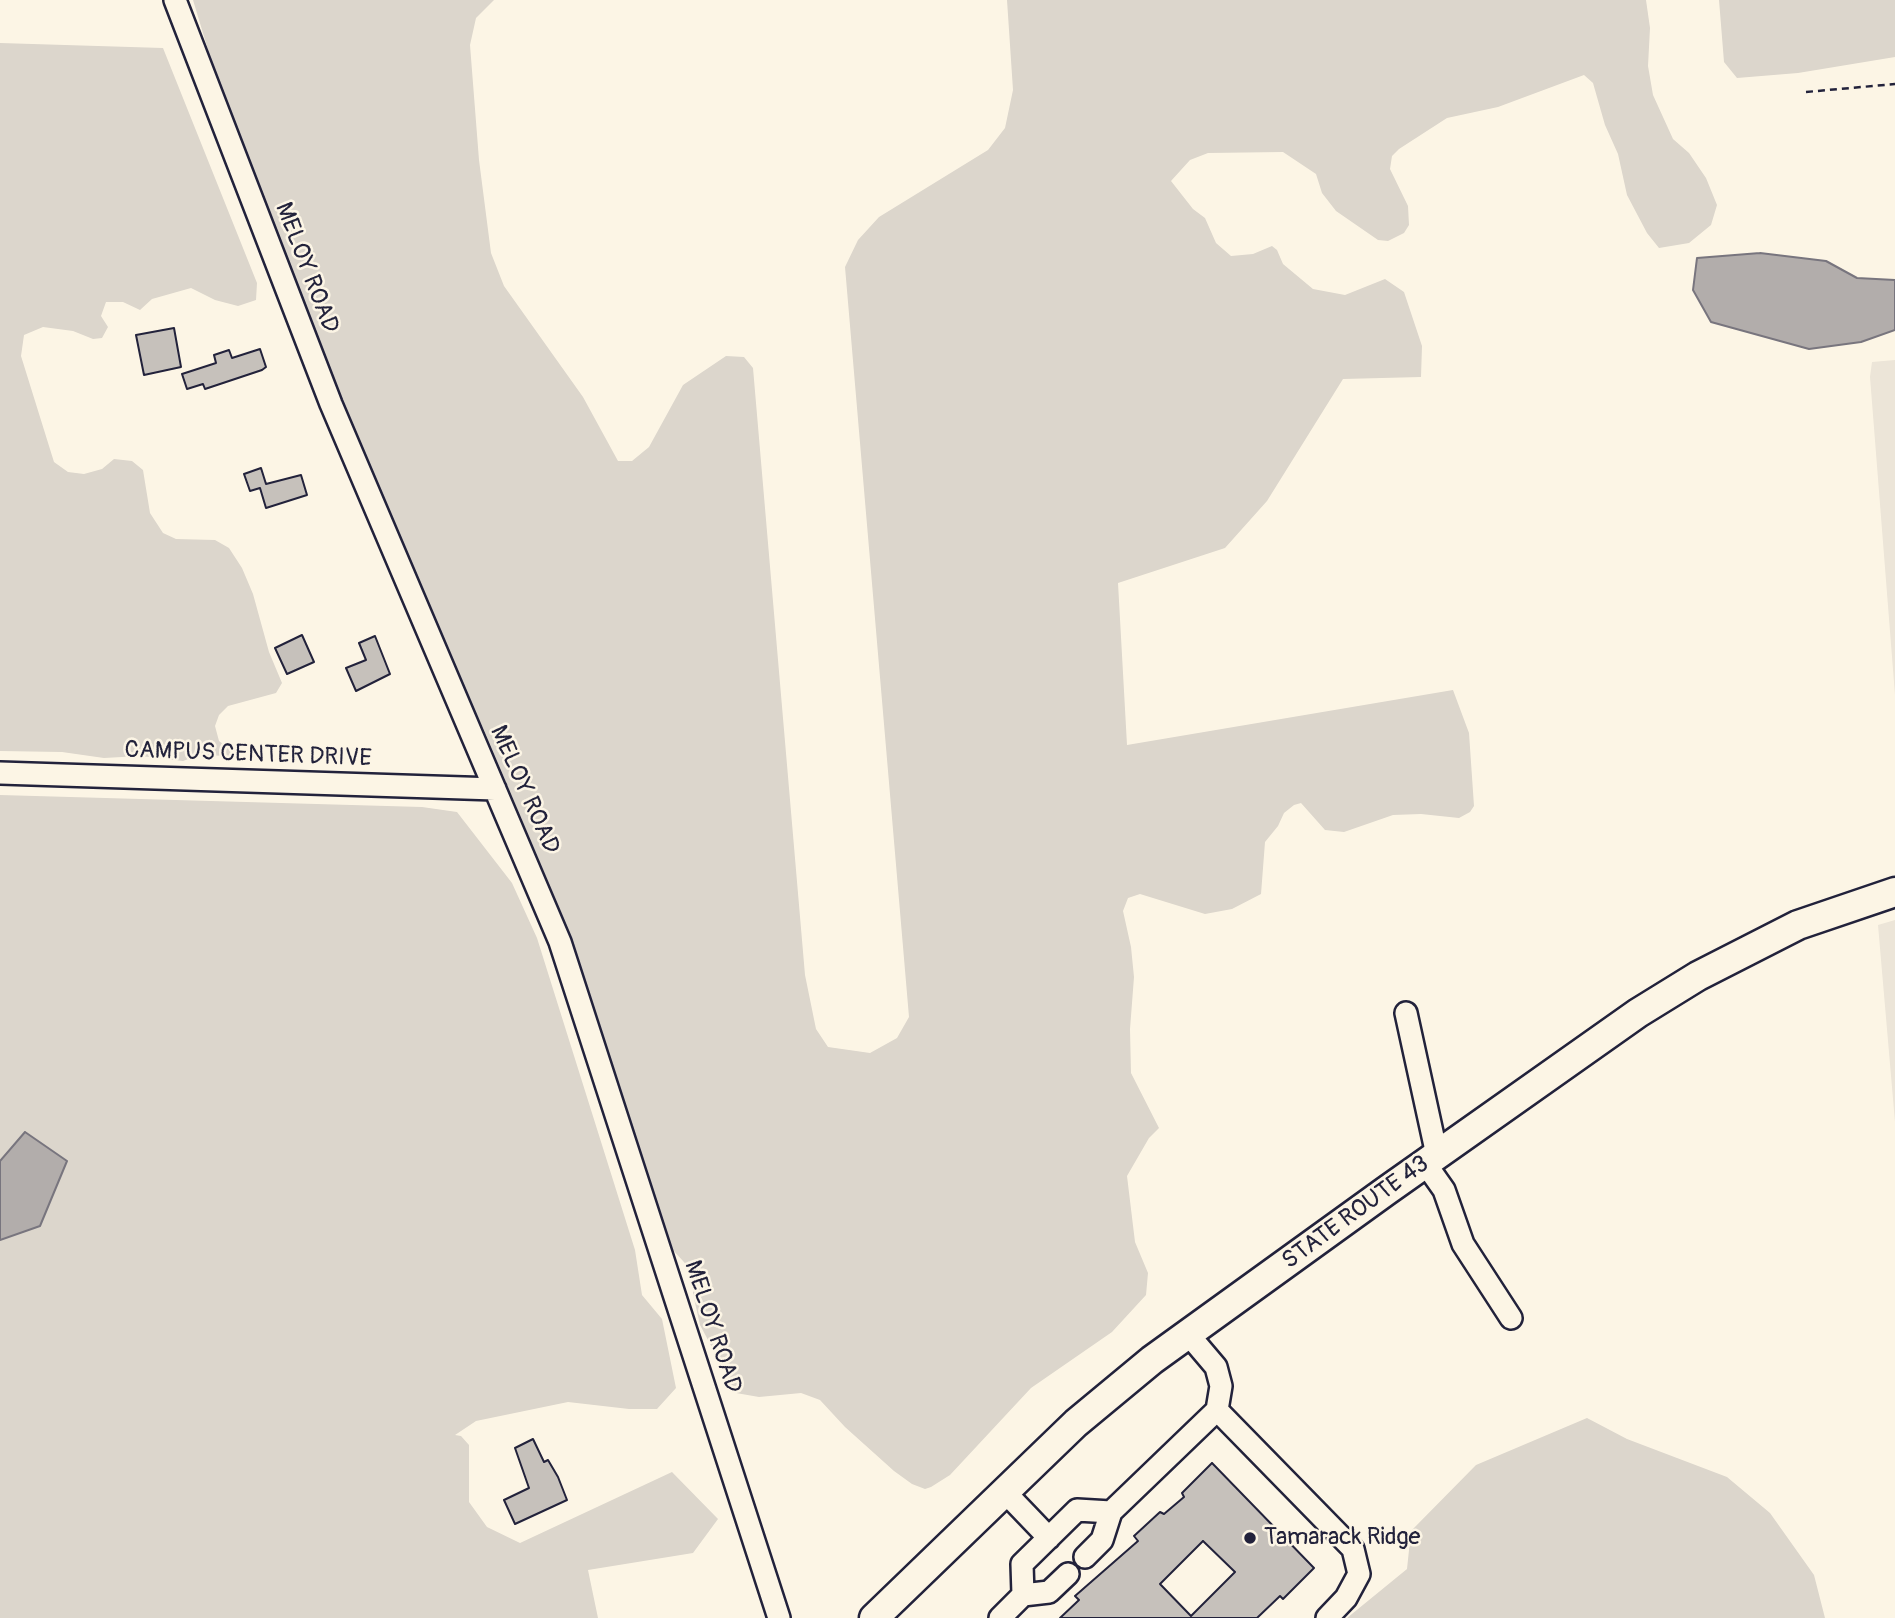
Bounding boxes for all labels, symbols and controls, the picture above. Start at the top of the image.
street label: MELOY ROAD [268,199,344,337]
street label: MELOY ROAD [483,721,565,859]
street label: CAMPUS CENTER DRIVE [124,736,372,774]
street label: STATE ROUTE 43 [1277,1150,1435,1276]
street label: MELOY ROAD [677,1257,747,1397]
place label: Tamarack Ridge [1264,1524,1420,1552]
marker: Tamarack Ridge [1242,1530,1258,1546]

